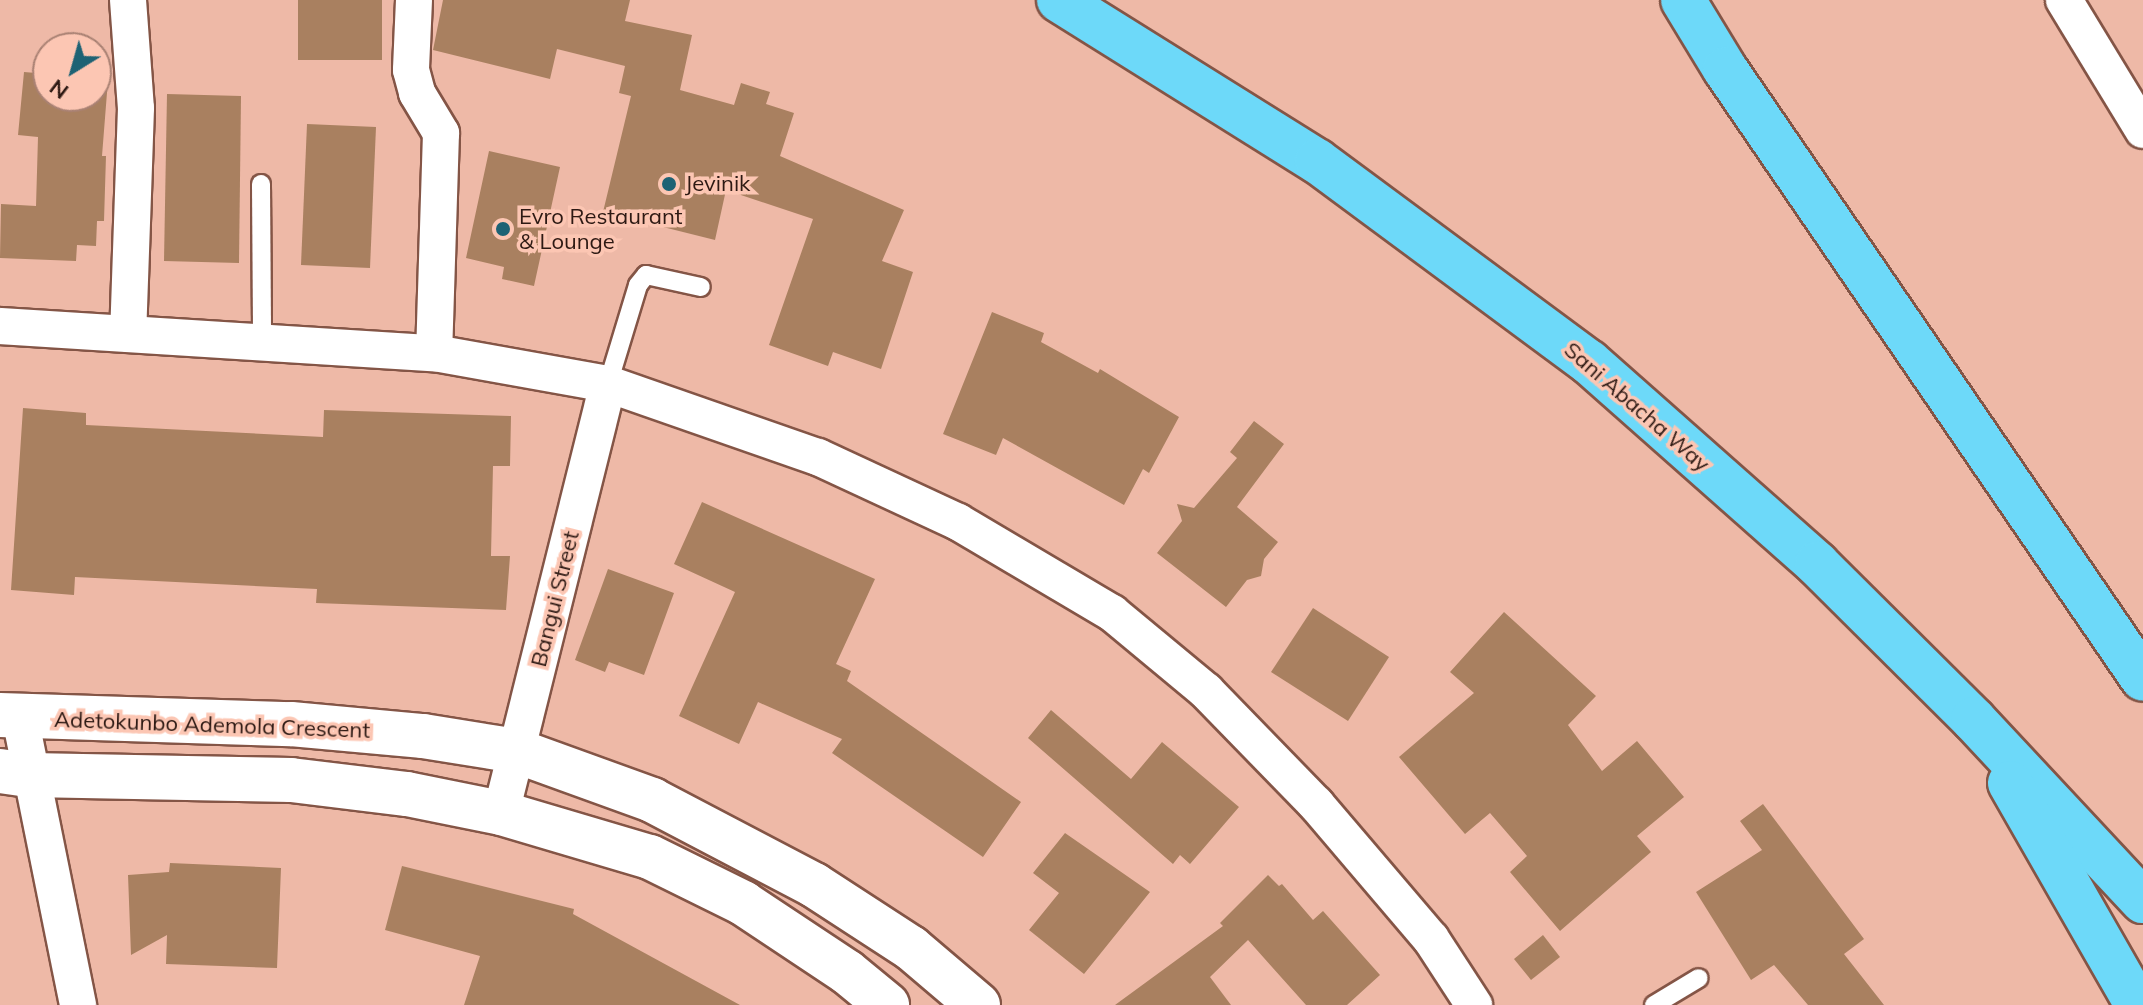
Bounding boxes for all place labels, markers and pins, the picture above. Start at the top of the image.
place label: Jevinik [685,171,750,197]
marker: Jevinik [660,175,678,193]
place label: Evro Restaurant & Lounge [519,203,683,254]
marker: Evro Restaurant & Lounge [494,220,512,238]

